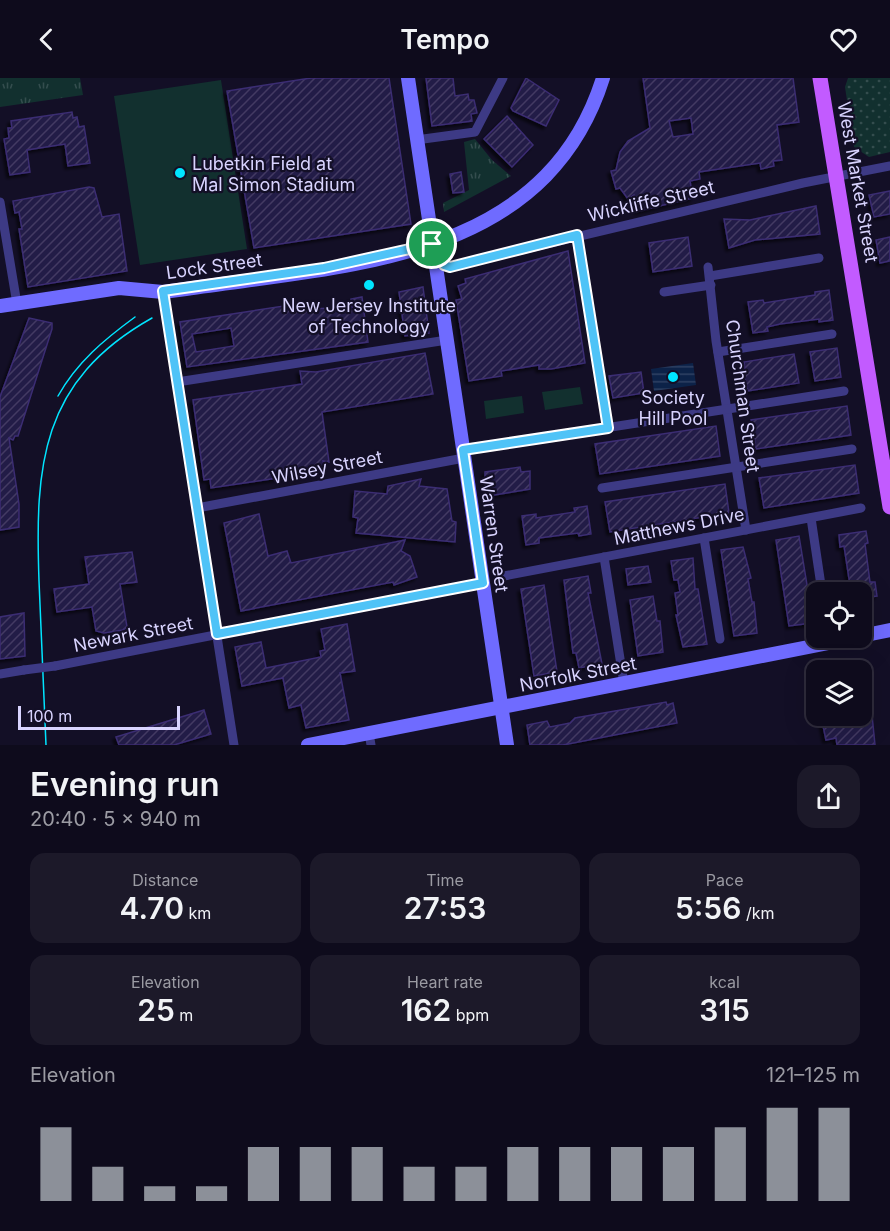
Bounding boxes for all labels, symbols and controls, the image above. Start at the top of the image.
icon: back [30,23,63,56]
text: Tempo [400,23,490,56]
icon: heart [827,23,860,56]
street label: West Market Street [834,100,883,264]
place label: Lubetkin Field at Mal Simon Stadium [192,153,355,195]
marker: Lubetkin Field at Mal Simon Stadium [173,166,187,180]
street label: Wickliffe Street [586,176,717,226]
pin [406,218,457,269]
icon: arrive [415,227,448,260]
street label: Lock Street [165,249,264,283]
marker: New Jersey Institute of Technology [362,278,376,292]
place label: New Jersey Institute of Technology [282,295,456,337]
street label: Churchman Street [722,318,764,474]
marker: Society Hill Pool [666,370,680,384]
place label: Society Hill Pool [639,387,707,429]
street label: Wilsey Street [270,446,384,488]
street label: Warren Street [475,474,513,594]
street label: Matthews Drive [612,503,746,549]
map controls [806,582,872,726]
button: locate [806,582,872,648]
street label: Newark Street [71,612,195,656]
street label: Norfolk Street [518,652,638,696]
button: layers [806,660,872,726]
scale bar [18,703,180,730]
text: 100 m [27,706,72,726]
text: Evening run [30,764,220,804]
button: share [797,765,860,828]
text: 20:40 · 5 × 940 m [30,807,201,831]
text: Distance [132,870,198,890]
text: Time [426,870,464,890]
text: Pace [706,870,743,890]
text: 4.70 [119,890,184,926]
text: 27:53 [404,890,486,926]
text: 5:56 [675,890,741,926]
text: km [184,903,211,923]
text: /km [741,903,774,923]
text: Elevation [131,972,200,992]
text: Heart rate [407,972,483,992]
text: kcal [709,972,740,992]
text: 25 [137,992,175,1028]
text: 162 [401,992,451,1028]
text: 315 [699,992,750,1028]
text: m [175,1005,193,1025]
text: bpm [451,1005,489,1025]
text: Elevation [30,1063,116,1087]
text: 121–125 m [766,1063,860,1087]

